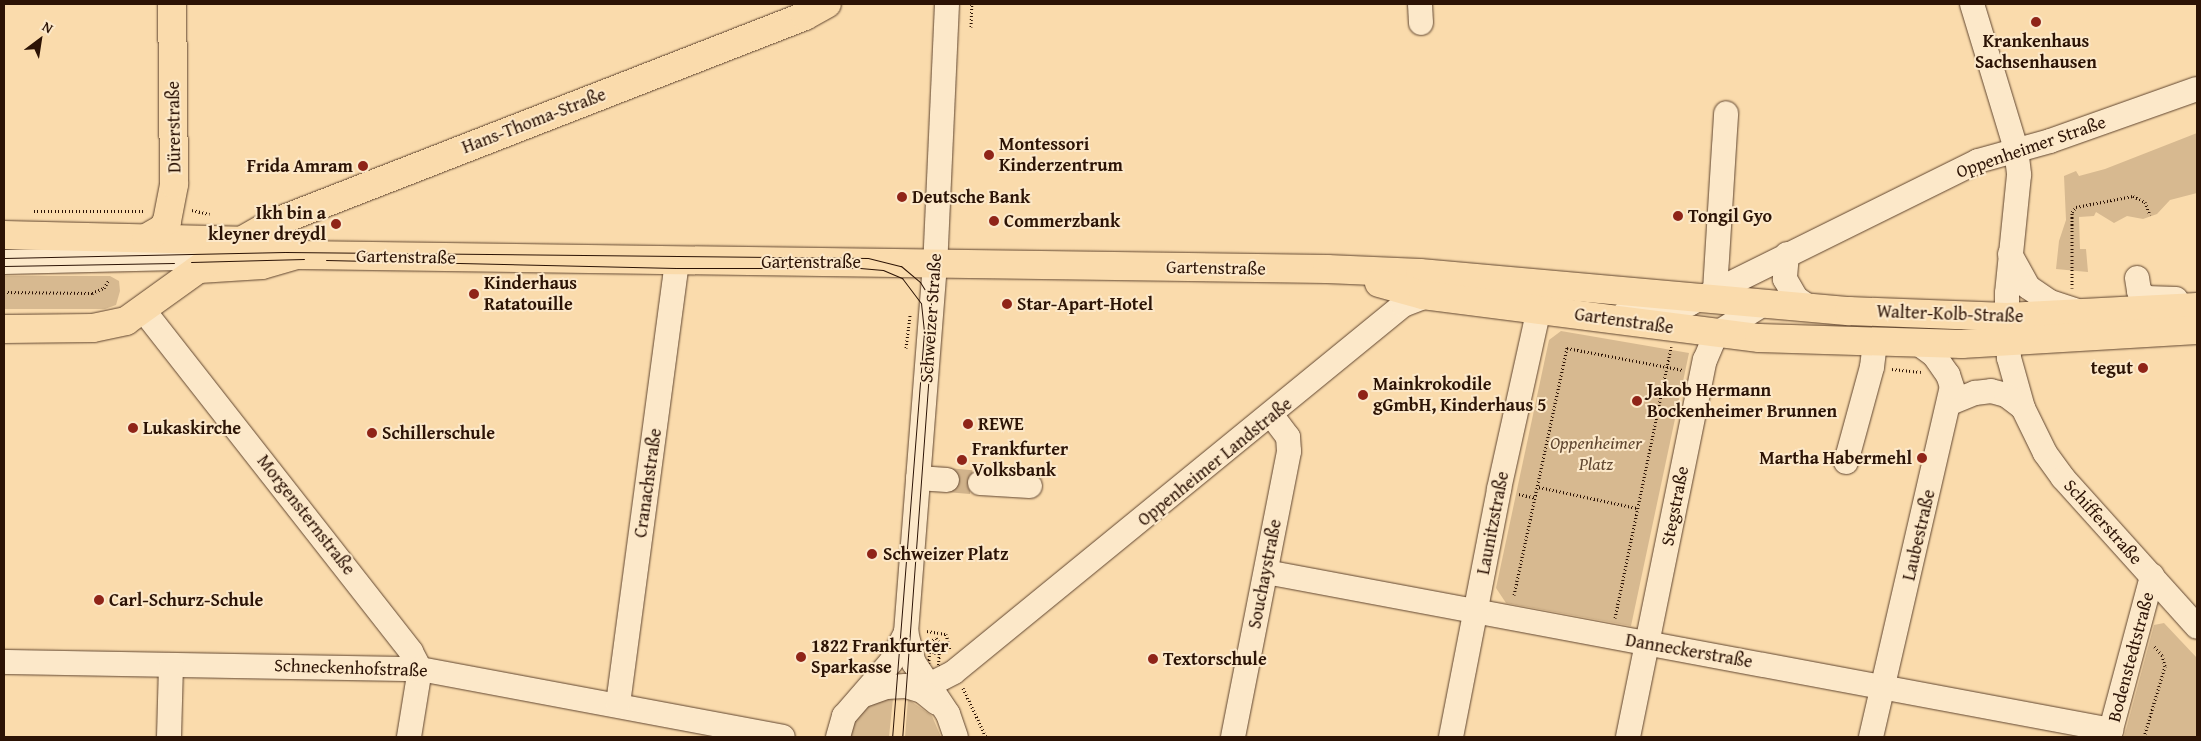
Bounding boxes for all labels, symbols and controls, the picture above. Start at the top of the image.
north arrow [15,15,65,65]
marker: Krankenhaus Sachsenhausen [2029,15,2043,29]
text: N [39,16,57,38]
place label: Krankenhaus Sachsenhausen [1975,31,2097,74]
street label: Dürerstraße [162,81,186,173]
street label: Hans-Thoma-Straße [459,84,609,158]
street label: Oppenheimer Straße [1953,111,2109,183]
place label: Montessori Kinderzentrum [999,134,1123,176]
marker: Montessori Kinderzentrum [983,149,995,161]
place label: Frida Amram [247,155,353,177]
marker: Frida Amram [357,160,369,172]
place label: Deutsche Bank [912,186,1030,208]
marker: Deutsche Bank [896,191,908,203]
place label: Ikh bin a kleyner dreydl [208,203,326,245]
place label: Tongil Gyo [1688,205,1772,227]
place label: Commerzbank [1004,210,1120,232]
marker: Tongil Gyo [1672,210,1684,222]
marker: Commerzbank [988,215,1000,227]
marker: Ikh bin a kleyner dreydl [330,218,342,230]
street label: Gartenstraße [356,245,456,269]
street label: Gartenstraße [761,251,861,273]
street label: Schweizer Straße [916,252,946,384]
street label: Gartenstraße [1166,256,1266,280]
place label: Kinderhaus Ratatouille [484,273,577,316]
marker: Kinderhaus Ratatouille [468,288,480,300]
place label: Star-Apart-Hotel [1017,293,1153,315]
marker: Star-Apart-Hotel [1001,298,1013,310]
street label: Walter-Kolb-Straße [1876,301,2024,327]
street label: Gartenstraße [1573,303,1675,339]
place label: tegut [2091,357,2133,379]
marker: tegut [2137,362,2149,374]
place label: Mainkrokodile gGmbH, Kinderhaus 5 [1373,374,1546,416]
place label: Jakob Hermann Bockenheimer Brunnen [1647,380,1837,422]
marker: Mainkrokodile gGmbH, Kinderhaus 5 [1357,389,1369,401]
street label: Oppenheimer Landstraße [1133,393,1297,531]
marker: Jakob Hermann Bockenheimer Brunnen [1631,395,1643,407]
place label: REWE [978,413,1024,435]
place label: Lukaskirche [143,417,241,439]
marker: REWE [962,418,974,430]
marker: Lukaskirche [127,422,139,434]
place label: Schillerschule [382,422,495,444]
marker: Schillerschule [366,427,378,439]
street label: Cranachstraße [630,427,666,539]
park label: Oppenheimer Platz [1550,433,1642,476]
place label: Frankfurter Volksbank [972,439,1068,482]
place label: Martha Habermehl [1759,447,1912,469]
street label: Morgensternstraße [252,451,360,579]
marker: Martha Habermehl [1916,452,1928,464]
marker: Frankfurter Volksbank [956,454,968,466]
street label: Stegstraße [1657,464,1693,548]
street label: Launitzstraße [1472,470,1514,576]
street label: Schifferstraße [2059,475,2147,569]
street label: Laubestraße [1898,487,1940,583]
street label: Souchaystraße [1244,517,1286,631]
place label: Schweizer Platz [883,543,1008,565]
marker: Schweizer Platz [865,547,879,561]
place label: Carl-Schurz-Schule [109,589,263,611]
street label: Bodenstedtstraße [2103,590,2159,724]
marker: Carl-Schurz-Schule [93,594,105,606]
street label: Danneckerstraße [1624,629,1754,673]
place label: 1822 Frankfurter Sparkasse [811,636,949,679]
place label: Textorschule [1163,648,1267,670]
marker: 1822 Frankfurter Sparkasse [795,651,807,663]
marker: Textorschule [1147,653,1159,665]
street label: Schneckenhofstraße [274,655,428,681]

